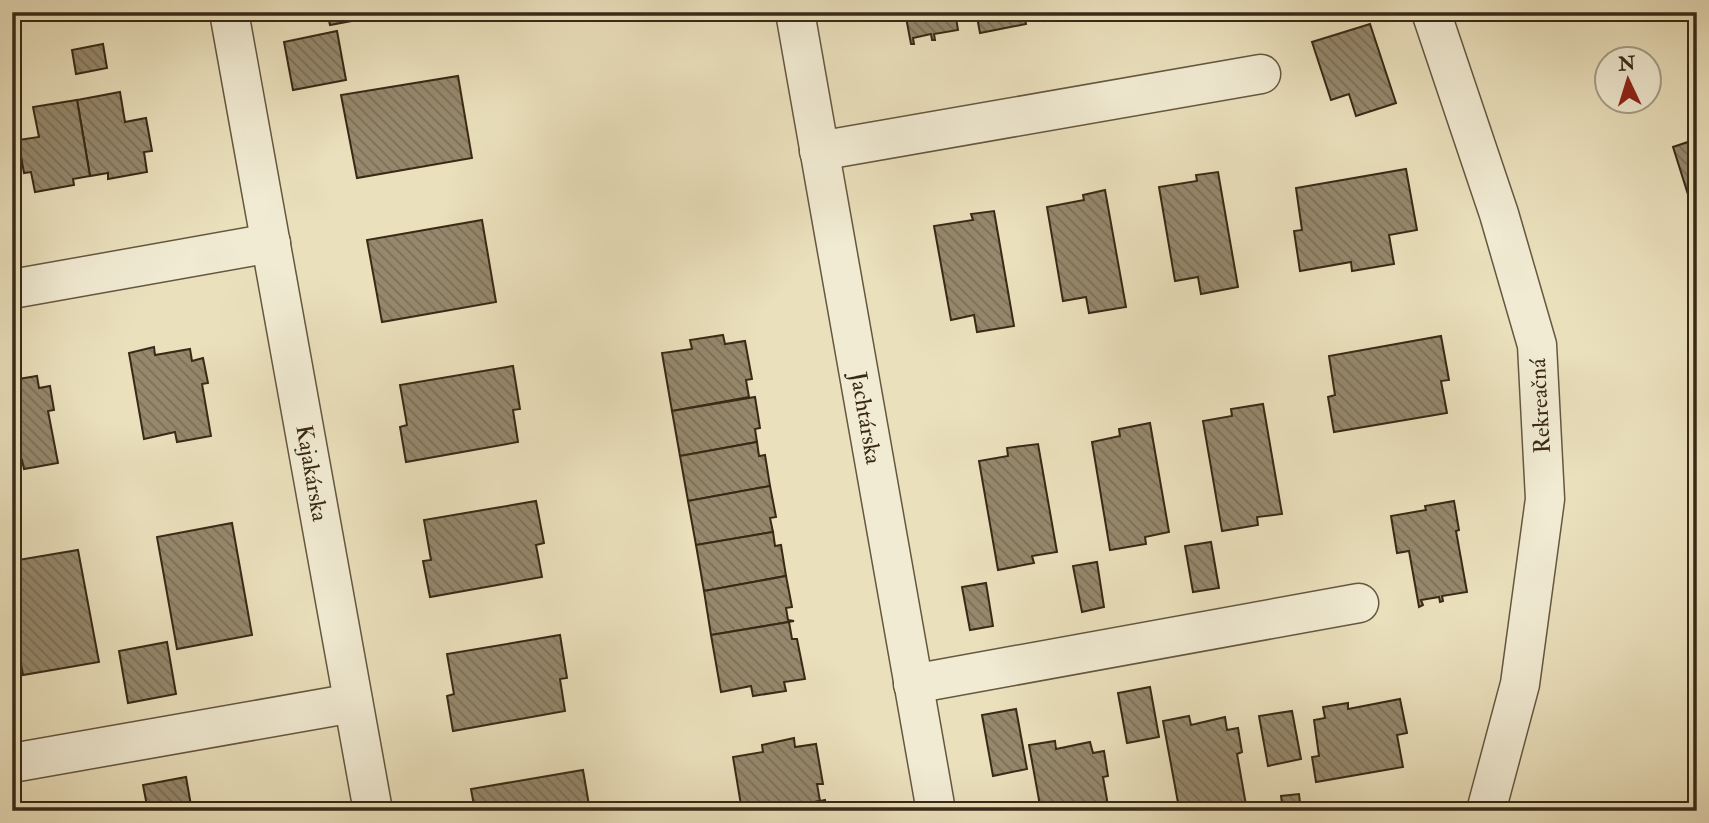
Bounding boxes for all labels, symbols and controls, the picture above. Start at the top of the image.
north arrow [1594,46,1664,116]
text: N [1617,51,1637,77]
street label: Rekreačná [1523,357,1557,454]
street label: Jachtárska [843,369,888,467]
street label: Kajakárska [289,423,335,524]

